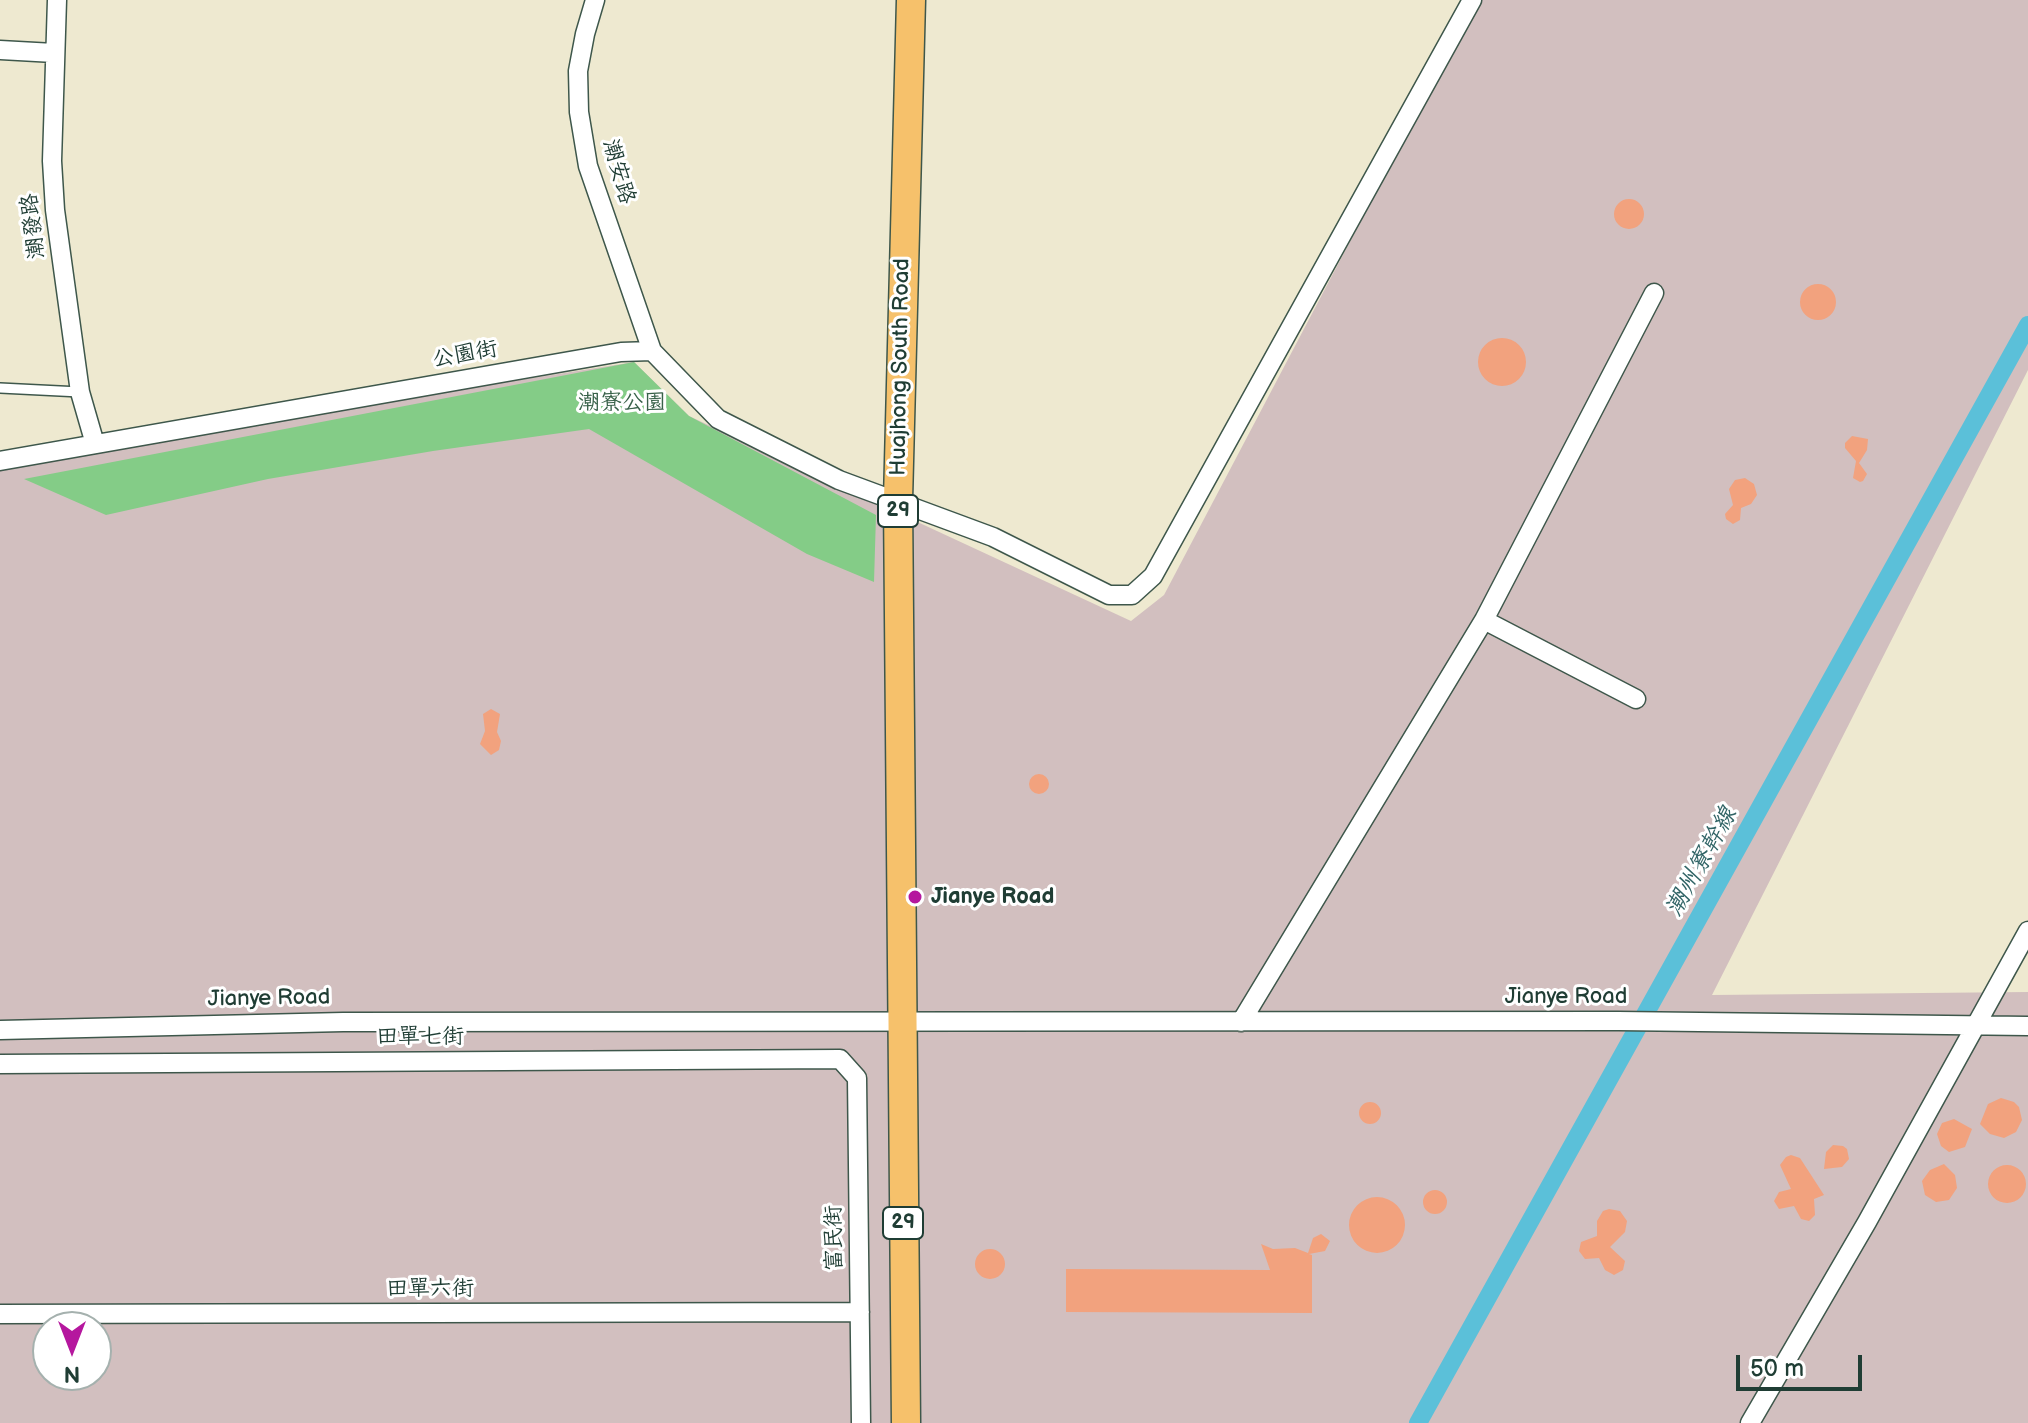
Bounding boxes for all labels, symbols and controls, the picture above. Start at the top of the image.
street label: 潮安路 [596,137,640,207]
street label: 潮發路 [17,192,51,260]
street label: Huajhong South Road [886,258,916,476]
street label: 公園街 [430,336,500,374]
park label: 潮寮公園 [578,390,666,416]
road number: 29 [878,495,918,527]
water label: 潮州寮幹線 [1660,803,1744,921]
place label: Jianye Road [931,884,1054,910]
marker: Jianye Road [906,888,924,906]
street label: Jianye Road [1505,984,1627,1010]
street label: Jianye Road [207,985,331,1013]
street label: 田單七街 [376,1024,464,1050]
street label: 富民街 [821,1205,849,1271]
road number: 29 [883,1207,923,1239]
street label: 田單六街 [386,1276,474,1302]
north arrow [32,1311,112,1391]
scale bar [1740,1339,1866,1389]
text: 50 m [1750,1354,1804,1383]
text: N [64,1360,80,1387]

